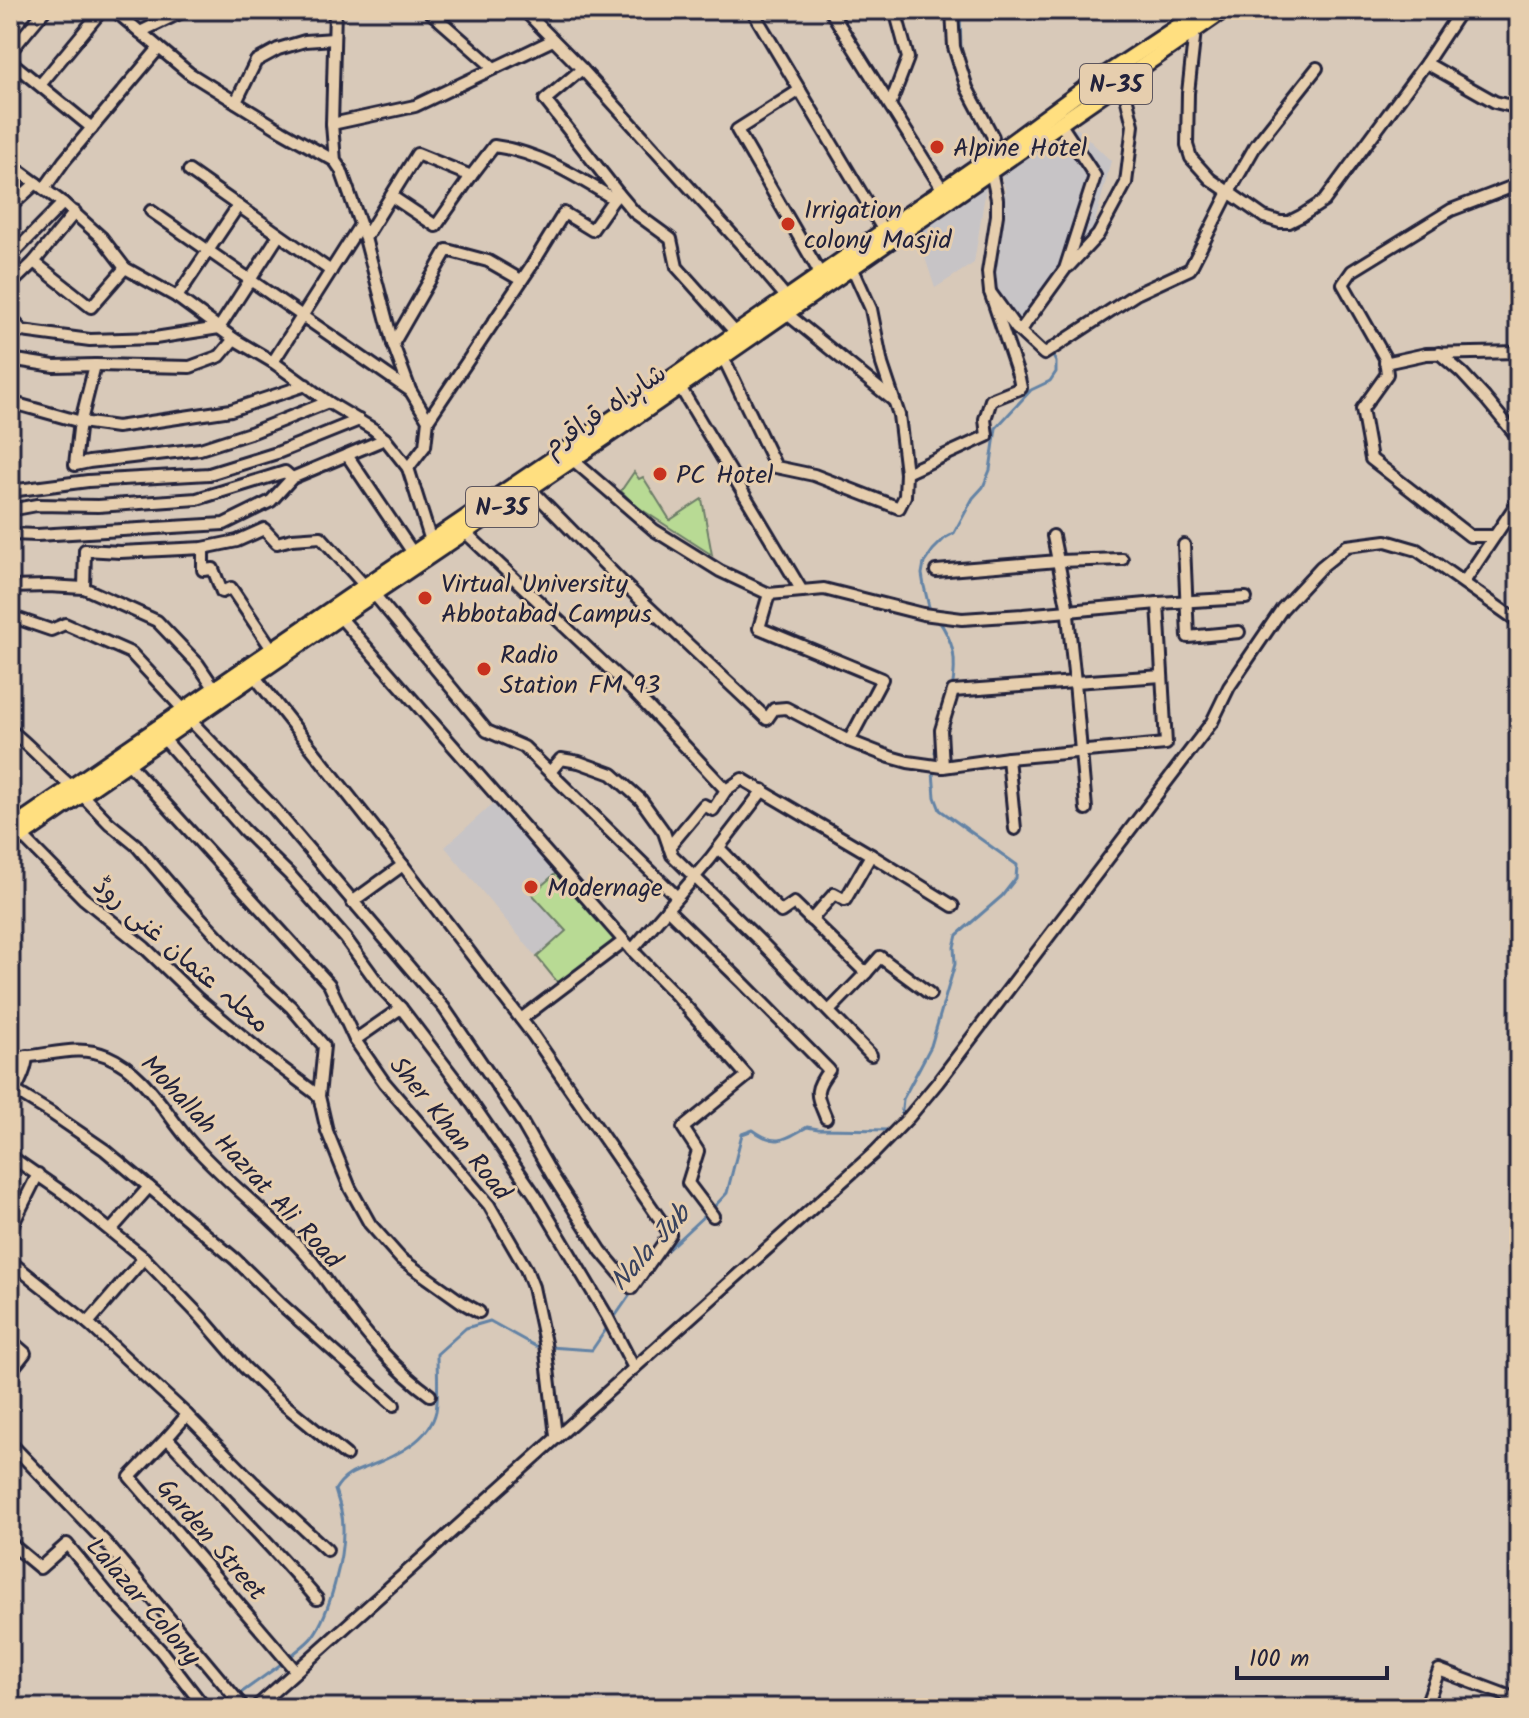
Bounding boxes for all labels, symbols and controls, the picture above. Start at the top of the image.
road number: N-35 [1080,64,1152,104]
place label: Alpine Hotel [953,128,1087,170]
marker: Alpine Hotel [928,138,946,156]
place label: Irrigation colony Masjid [804,190,953,262]
marker: Irrigation colony Masjid [779,215,797,233]
street label: شاہراہ قراقرم [534,354,676,468]
place label: PC Hotel [676,455,773,497]
marker: PC Hotel [651,465,669,483]
road number: N-35 [466,487,538,527]
place label: Virtual University Abbotabad Campus [441,564,652,636]
marker: Virtual University Abbotabad Campus [416,589,434,607]
place label: Radio Station FM 93 [500,635,660,707]
marker: Radio Station FM 93 [475,660,493,678]
street label: محلہ عثمان غنی روڈ [83,866,279,1045]
place label: Modernage [547,868,663,910]
marker: Modernage [522,878,540,896]
street label: Mohallah Hazrat Ali Road [129,1045,352,1280]
street label: Sher Khan Road [378,1048,522,1212]
water label: Nala Jub [599,1192,705,1303]
street label: Garden Street [145,1469,277,1612]
street label: Lalazar Colony [74,1528,211,1677]
scale bar [1237,1630,1387,1680]
text: 100 m [1249,1640,1309,1679]

